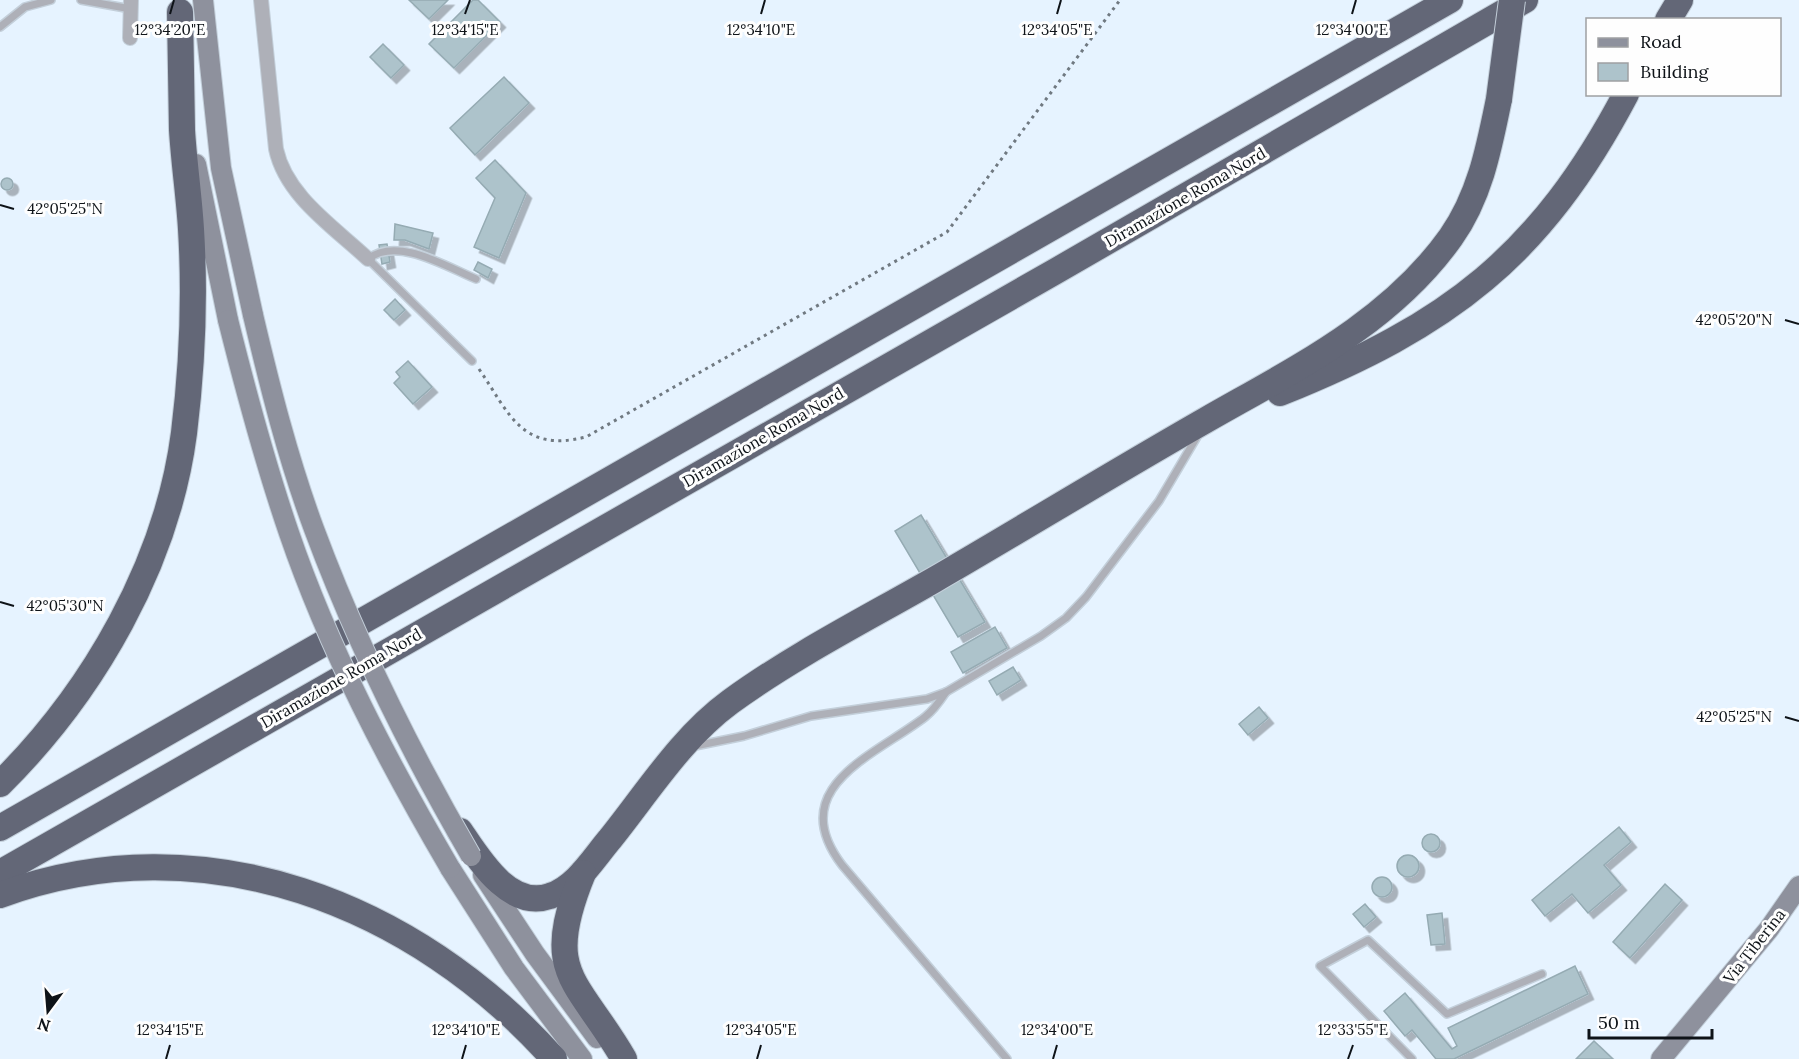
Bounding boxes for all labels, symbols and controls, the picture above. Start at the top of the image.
legend [1586,18,1781,96]
text: 12°34'20"E [135,20,205,39]
text: 12°34'15"E [431,20,499,39]
text: 12°34'10"E [727,20,795,39]
text: 12°34'05"E [1021,20,1093,39]
text: 12°34'00"E [1316,20,1388,39]
text: Road [1640,30,1682,53]
text: Building [1640,60,1710,83]
street label: Diramazione Roma Nord [1101,142,1269,251]
text: 42°05'25"N [27,199,103,218]
text: 42°05'20"N [1696,310,1772,329]
street label: Diramazione Roma Nord [679,382,847,491]
text: 42°05'30"N [26,596,104,615]
street label: Diramazione Roma Nord [257,623,425,732]
text: 42°05'25"N [1696,707,1772,726]
street label: Via Tiberina [1718,905,1789,988]
north arrow [18,981,78,1041]
scale bar [1589,1002,1712,1040]
text: 50 m [1598,1011,1640,1034]
text: N [35,1014,53,1037]
text: 12°34'15"E [136,1020,204,1039]
text: 12°34'10"E [432,1020,500,1039]
text: 12°34'05"E [725,1020,797,1039]
text: 12°34'00"E [1021,1020,1093,1039]
text: 12°33'55"E [1318,1020,1388,1039]

